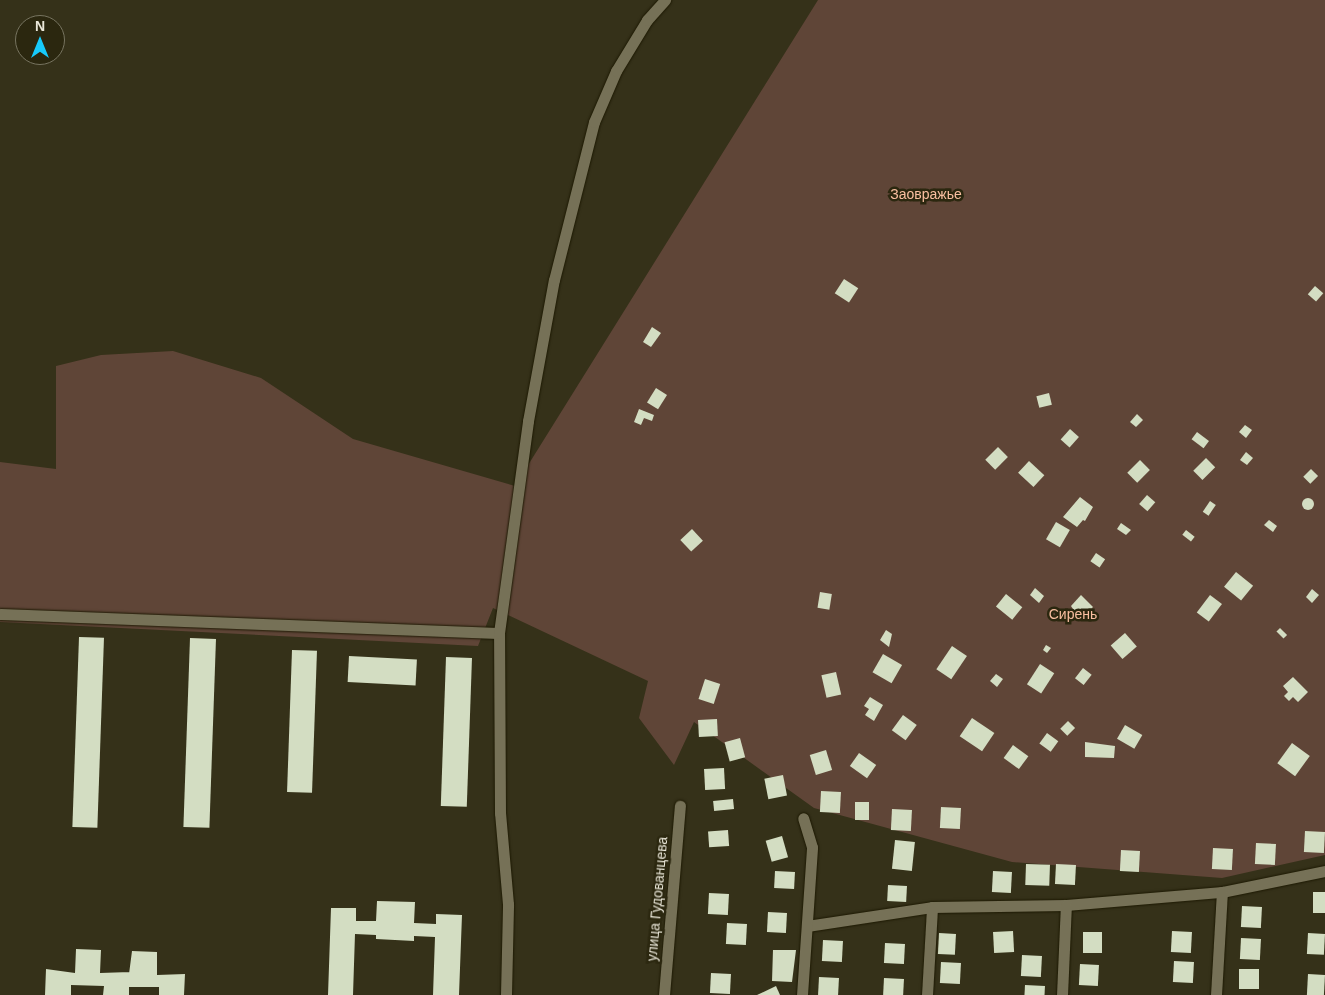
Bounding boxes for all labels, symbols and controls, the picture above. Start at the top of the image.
north arrow [15,15,65,65]
text: N [35,18,45,34]
park label: Заовражье [890,186,962,202]
park label: Сирень [1049,606,1097,622]
street label: улица Гудованцева [643,836,671,962]

